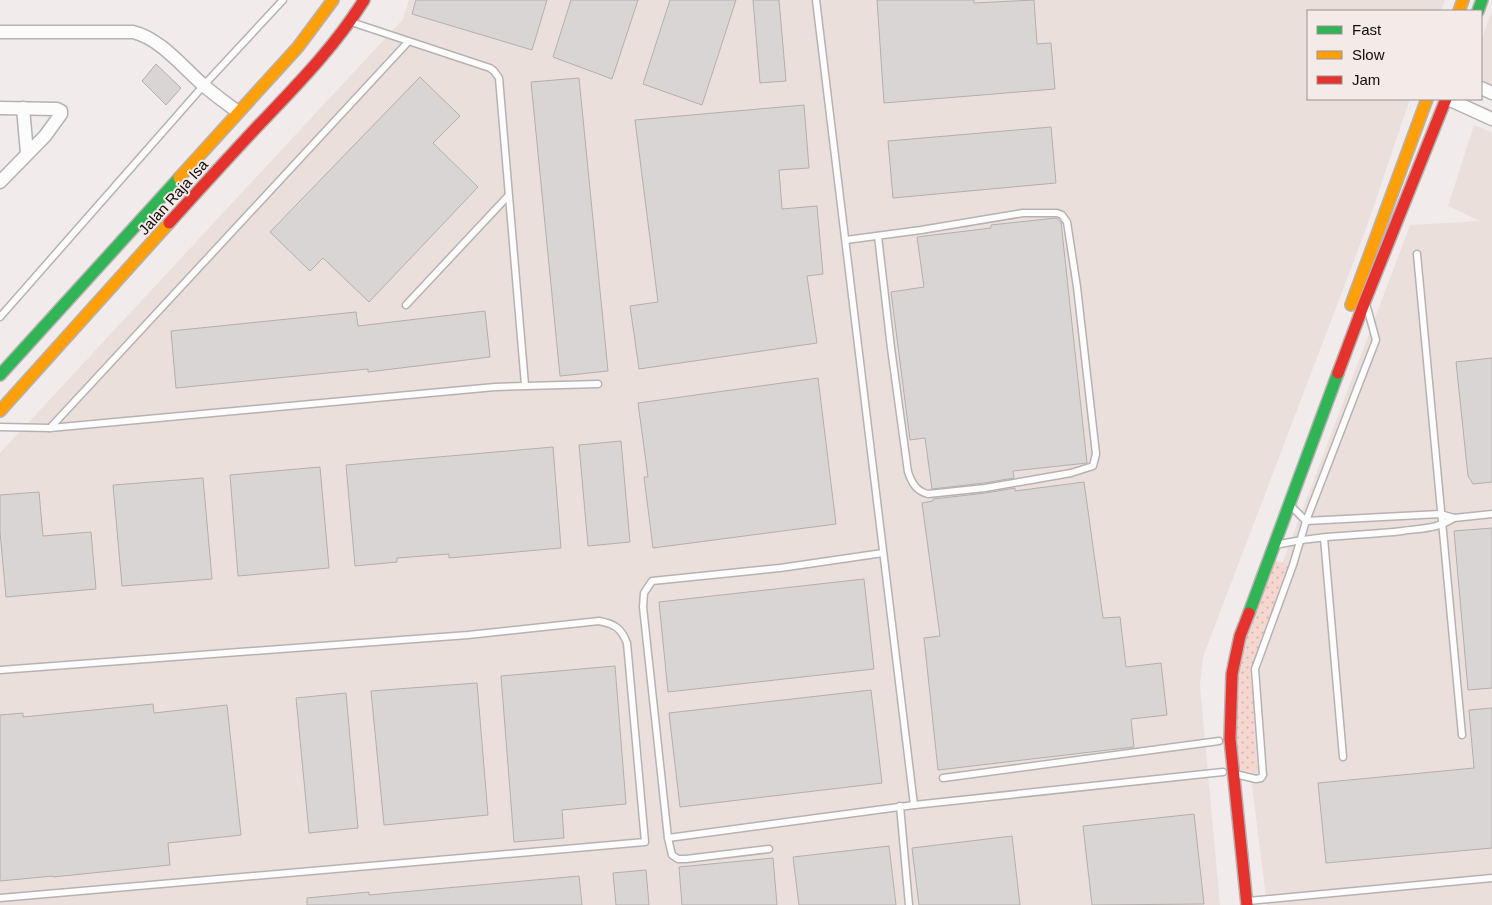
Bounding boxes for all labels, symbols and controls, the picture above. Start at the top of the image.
legend [1307,10,1482,100]
text: Fast [1352,21,1382,38]
text: Slow [1352,46,1385,63]
text: Jam [1352,71,1380,88]
street label: Jalan Raja Isa [135,156,212,238]

